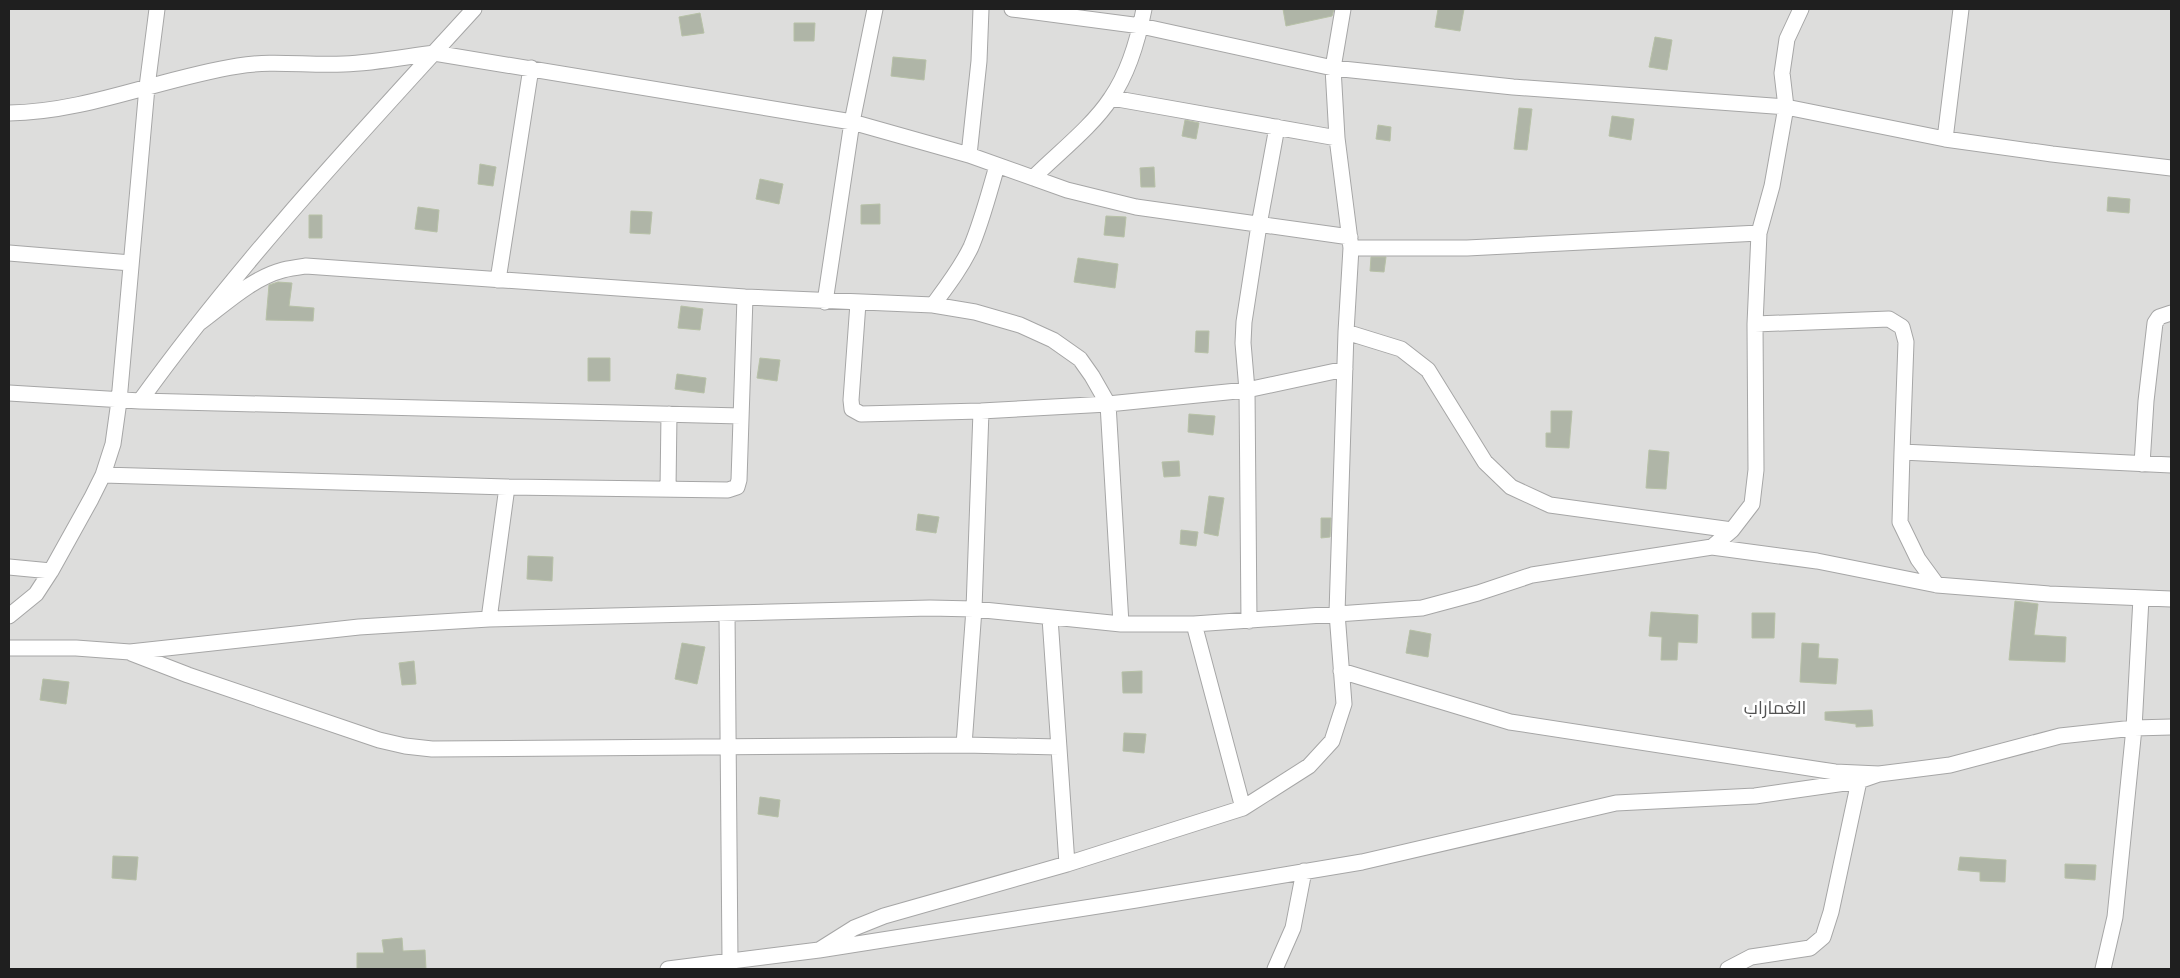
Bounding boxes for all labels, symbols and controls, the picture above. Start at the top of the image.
district label: الغماراب [1744,696,1806,721]

